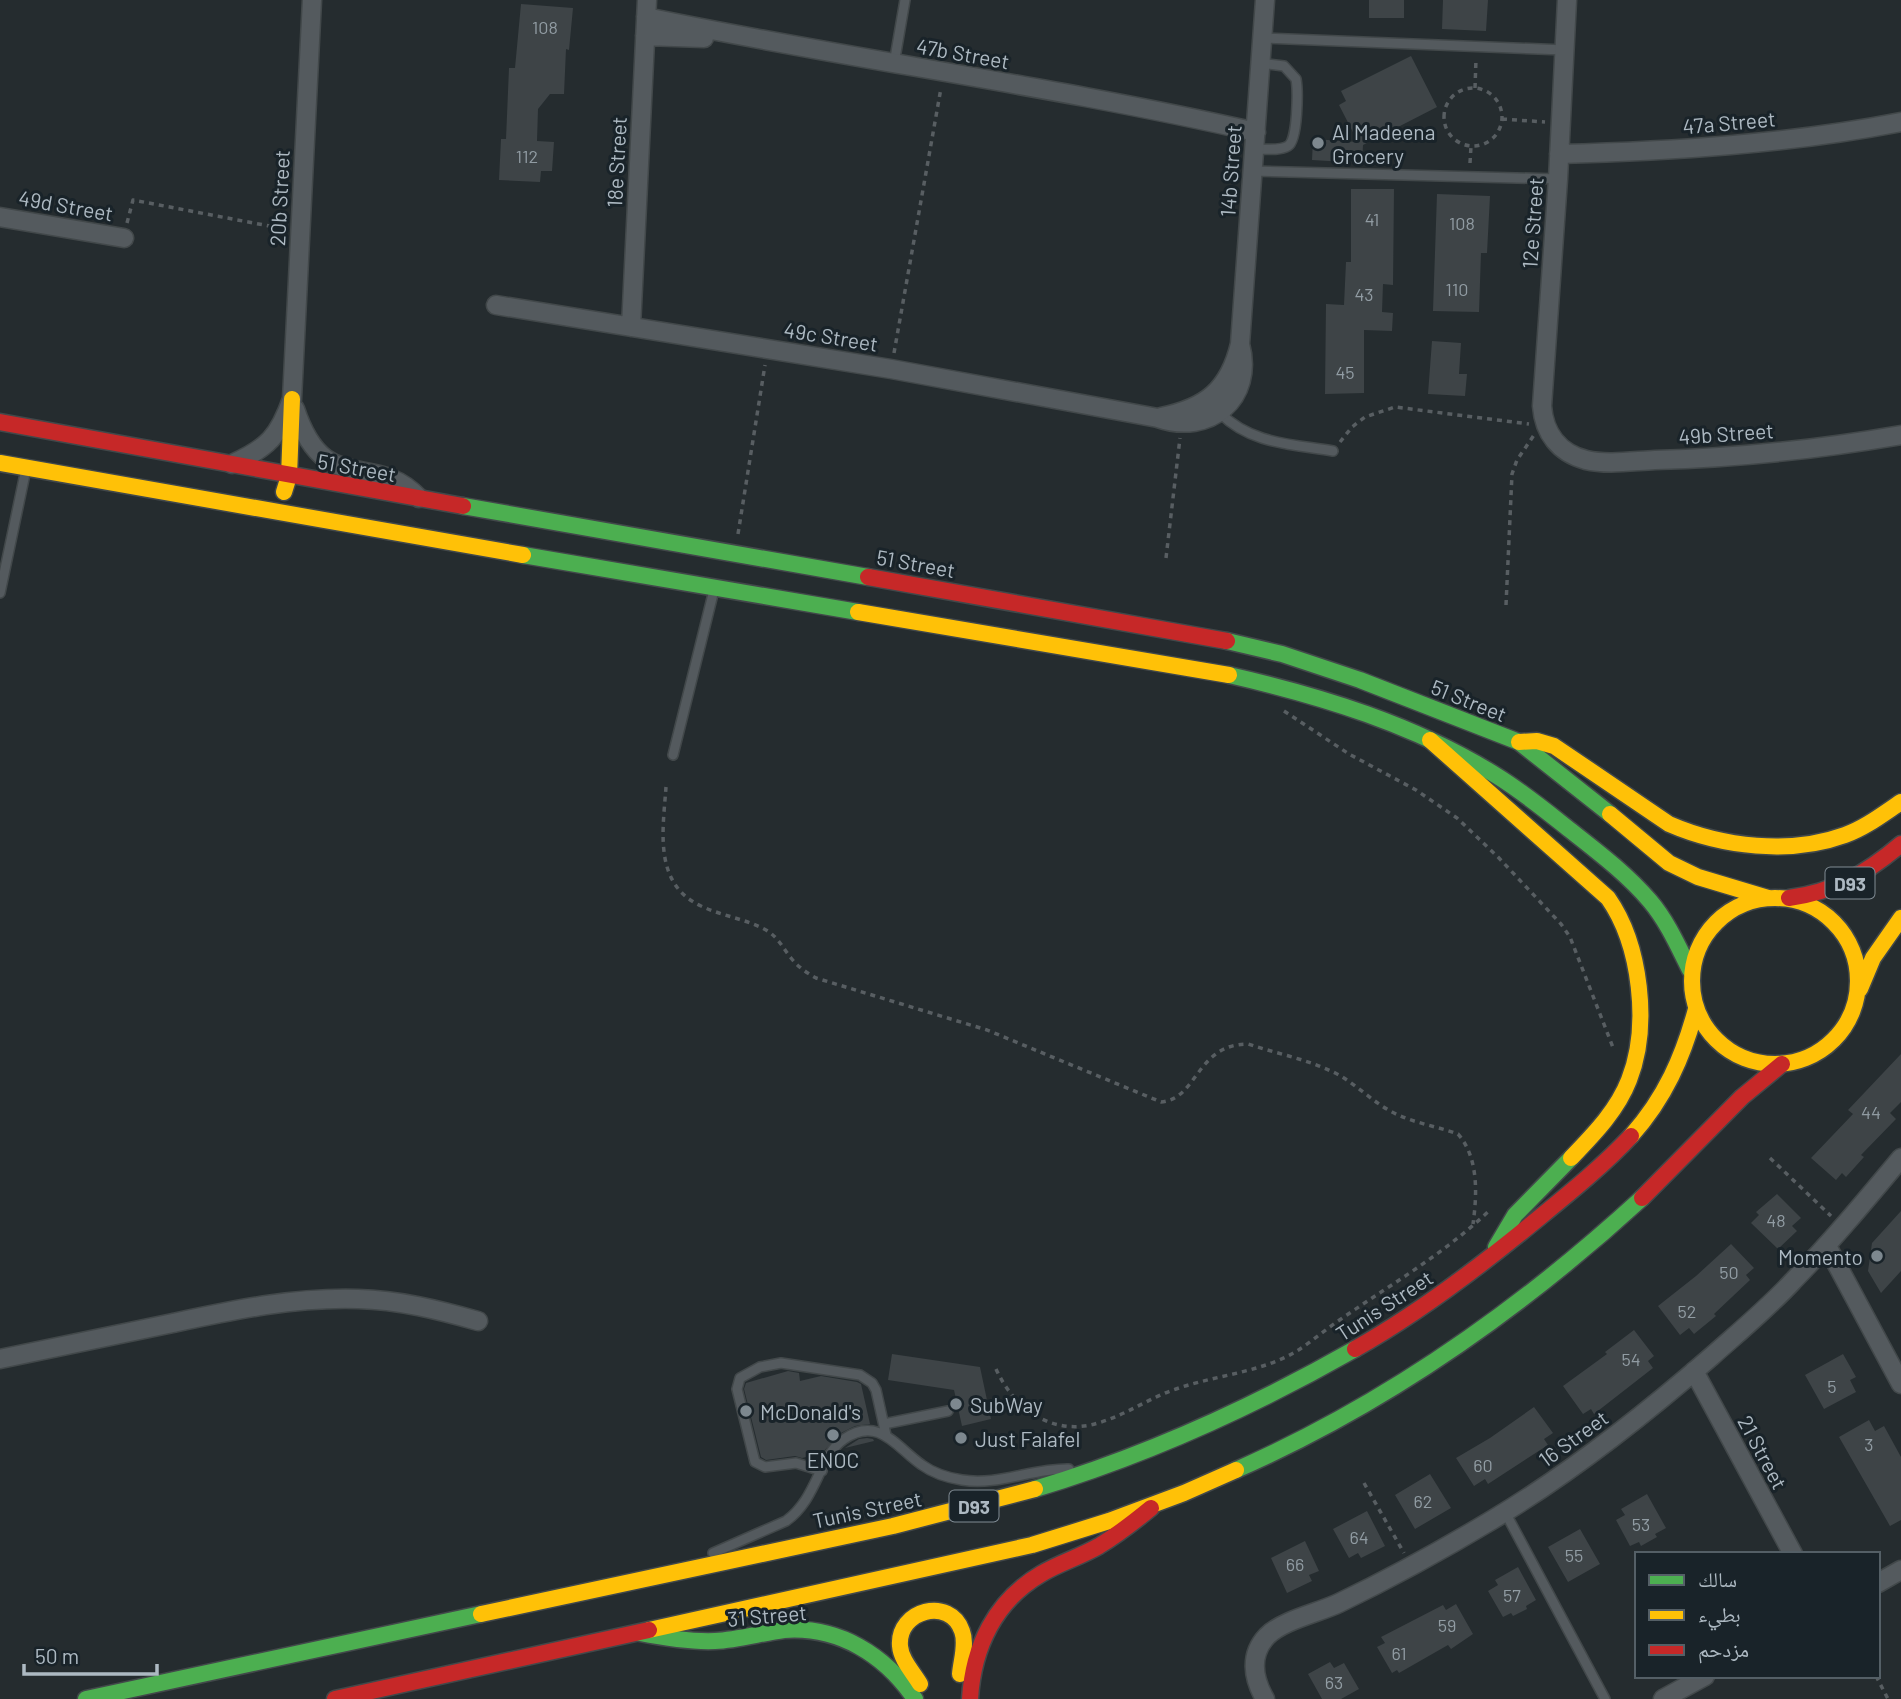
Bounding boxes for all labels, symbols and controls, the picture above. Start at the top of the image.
house number: 108 [532,16,558,38]
street label: 47b Street [915,33,1011,73]
street label: 47a Street [1682,105,1776,139]
street label: 18e Street [601,116,631,208]
place label: Al Madeena Grocery [1332,119,1435,168]
street label: 14b Street [1214,124,1246,218]
marker: Al Madeena Grocery [1310,135,1326,151]
house number: 112 [516,145,538,167]
street label: 20b Street [264,149,294,247]
street label: 12e Street [1516,177,1548,269]
street label: 49d Street [17,184,115,226]
house number: 41 [1365,208,1379,230]
house number: 108 [1449,212,1475,234]
house number: 110 [1446,278,1468,300]
house number: 43 [1354,283,1374,305]
street label: 49c Street [782,316,880,356]
house number: 45 [1335,361,1355,383]
street label: 49b Street [1677,417,1775,449]
street label: 51 Street [316,448,398,486]
street label: 51 Street [875,544,957,582]
street label: 51 Street [1428,674,1510,726]
road number: D93 [1826,868,1874,898]
house number: 44 [1861,1101,1881,1123]
house number: 48 [1766,1209,1786,1231]
place label: Momento [1778,1244,1863,1269]
marker: Momento [1869,1248,1885,1264]
house number: 50 [1719,1261,1739,1283]
street label: Tunis Street [1331,1264,1437,1346]
house number: 52 [1678,1300,1696,1322]
house number: 54 [1621,1348,1641,1370]
house number: 5 [1827,1375,1837,1397]
place label: SubWay [970,1392,1043,1417]
marker: SubWay [948,1396,964,1412]
place label: McDonald's [760,1399,861,1424]
marker: McDonald's [738,1403,754,1419]
street label: 16 Street [1533,1404,1613,1472]
street label: 21 Street [1733,1411,1793,1493]
place label: Just Falafel [975,1426,1080,1451]
marker: ENOC [825,1427,841,1443]
marker: Just Falafel [953,1430,969,1446]
house number: 3 [1864,1433,1874,1455]
place label: ENOC [807,1447,859,1472]
house number: 60 [1473,1454,1493,1476]
street label: Tunis Street [810,1485,924,1533]
road number: D93 [950,1490,998,1522]
house number: 62 [1414,1490,1432,1512]
house number: 53 [1632,1513,1650,1535]
house number: 64 [1349,1526,1369,1548]
house number: 55 [1565,1544,1583,1566]
legend [1635,1552,1880,1678]
house number: 66 [1286,1553,1304,1575]
text: سالك [1698,1566,1737,1591]
house number: 57 [1503,1584,1521,1606]
street label: 31 Street [726,1599,808,1631]
text: بطيء [1698,1601,1741,1631]
house number: 59 [1438,1614,1456,1636]
scale bar [24,1632,158,1676]
text: مزدحم [1698,1636,1749,1664]
house number: 61 [1391,1642,1407,1664]
text: 50 m [35,1643,79,1668]
house number: 63 [1325,1671,1343,1693]

